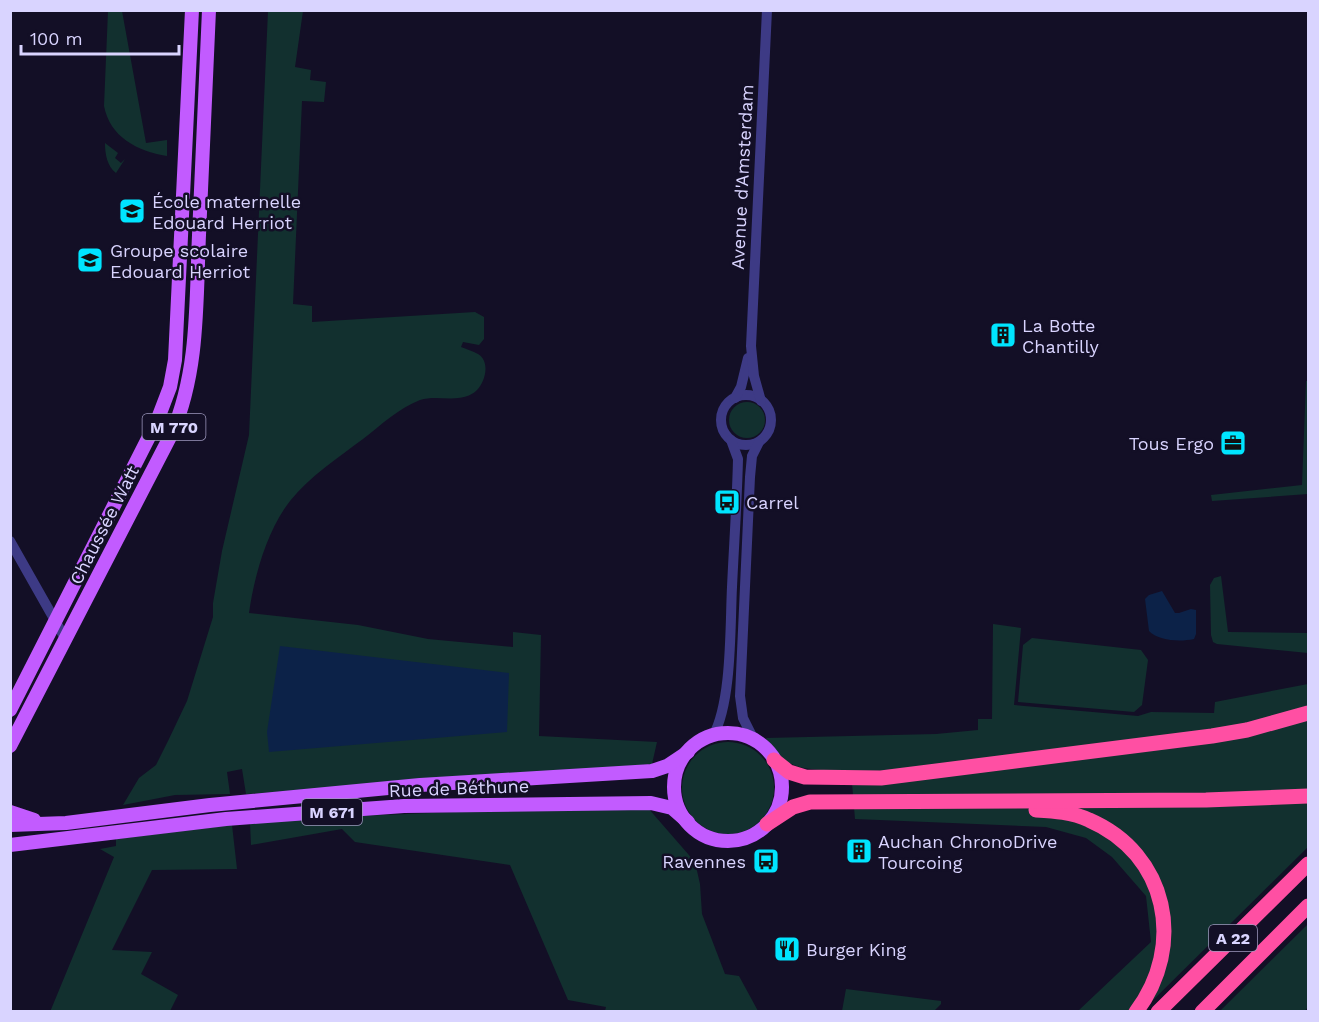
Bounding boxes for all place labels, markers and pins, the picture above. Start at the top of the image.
place label: École maternelle Edouard Herriot [152,191,301,233]
school or university icon: École maternelle Edouard Herriot [117,196,147,226]
place label: Groupe scolaire Edouard Herriot [110,240,251,282]
school or university icon: Groupe scolaire Edouard Herriot [75,245,105,275]
place label: La Botte Chantilly [1022,315,1100,357]
building icon: La Botte Chantilly [988,320,1018,350]
office icon: Tous Ergo [1218,428,1248,458]
place label: Tous Ergo [1129,433,1214,454]
bus stop icon: Carrel [712,487,742,517]
place label: Carrel [746,492,799,513]
place label: Auchan ChronoDrive Tourcoing [878,831,1057,873]
building icon: Auchan ChronoDrive Tourcoing [844,836,874,866]
bus stop icon: Ravennes [751,846,781,876]
place label: Ravennes [662,851,746,872]
restaurant icon: Burger King [772,934,802,964]
place label: Burger King [806,939,907,960]

